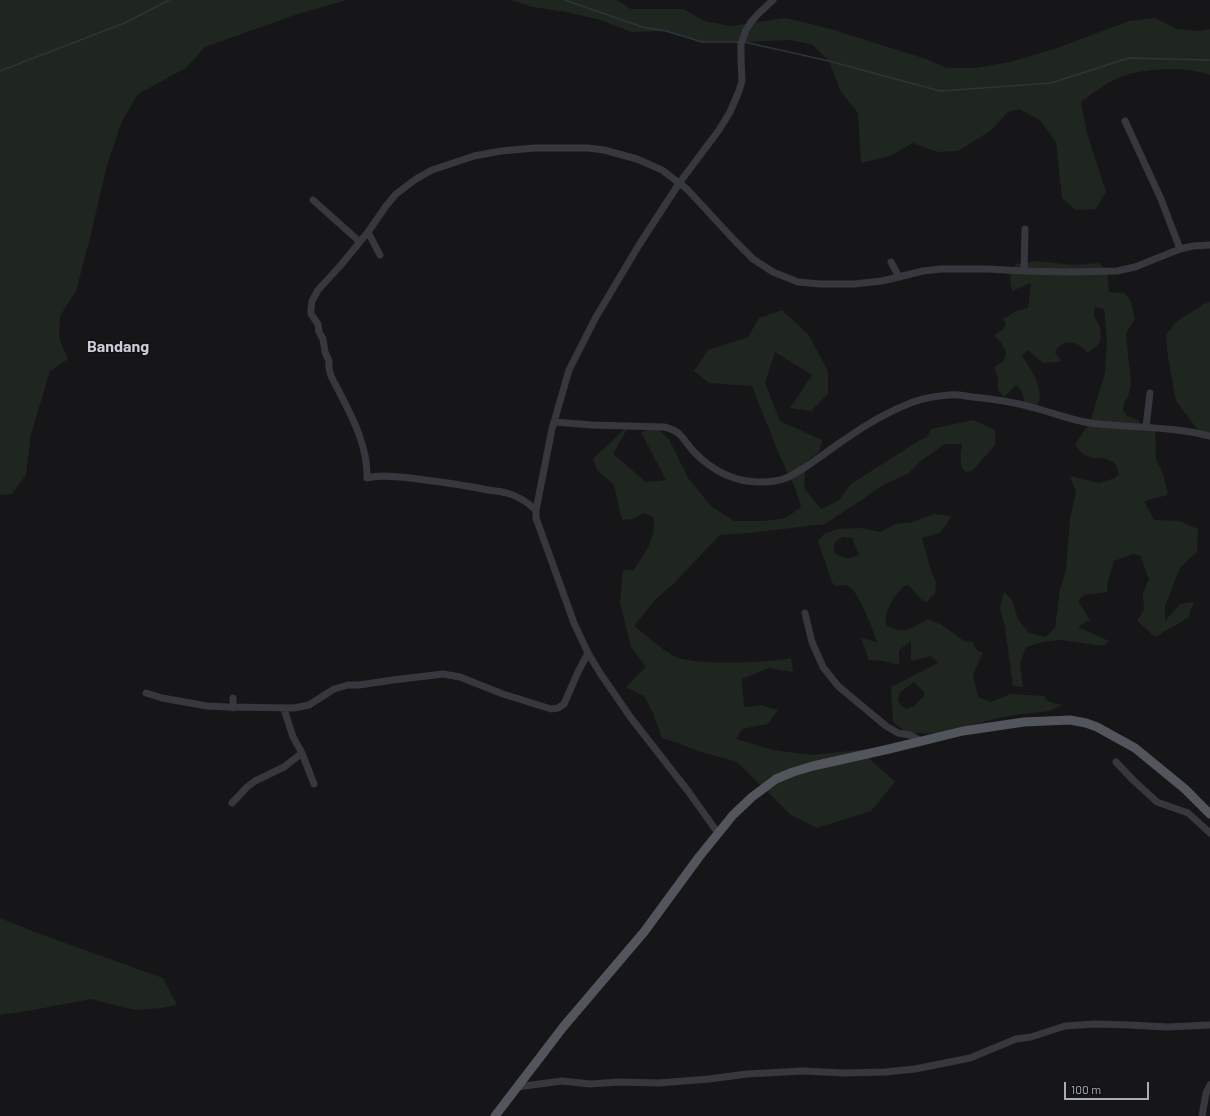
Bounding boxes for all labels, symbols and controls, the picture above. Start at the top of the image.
district label: Bandang [87,337,149,357]
scale bar [1066,1074,1151,1100]
text: 100 m [1071,1082,1101,1096]

